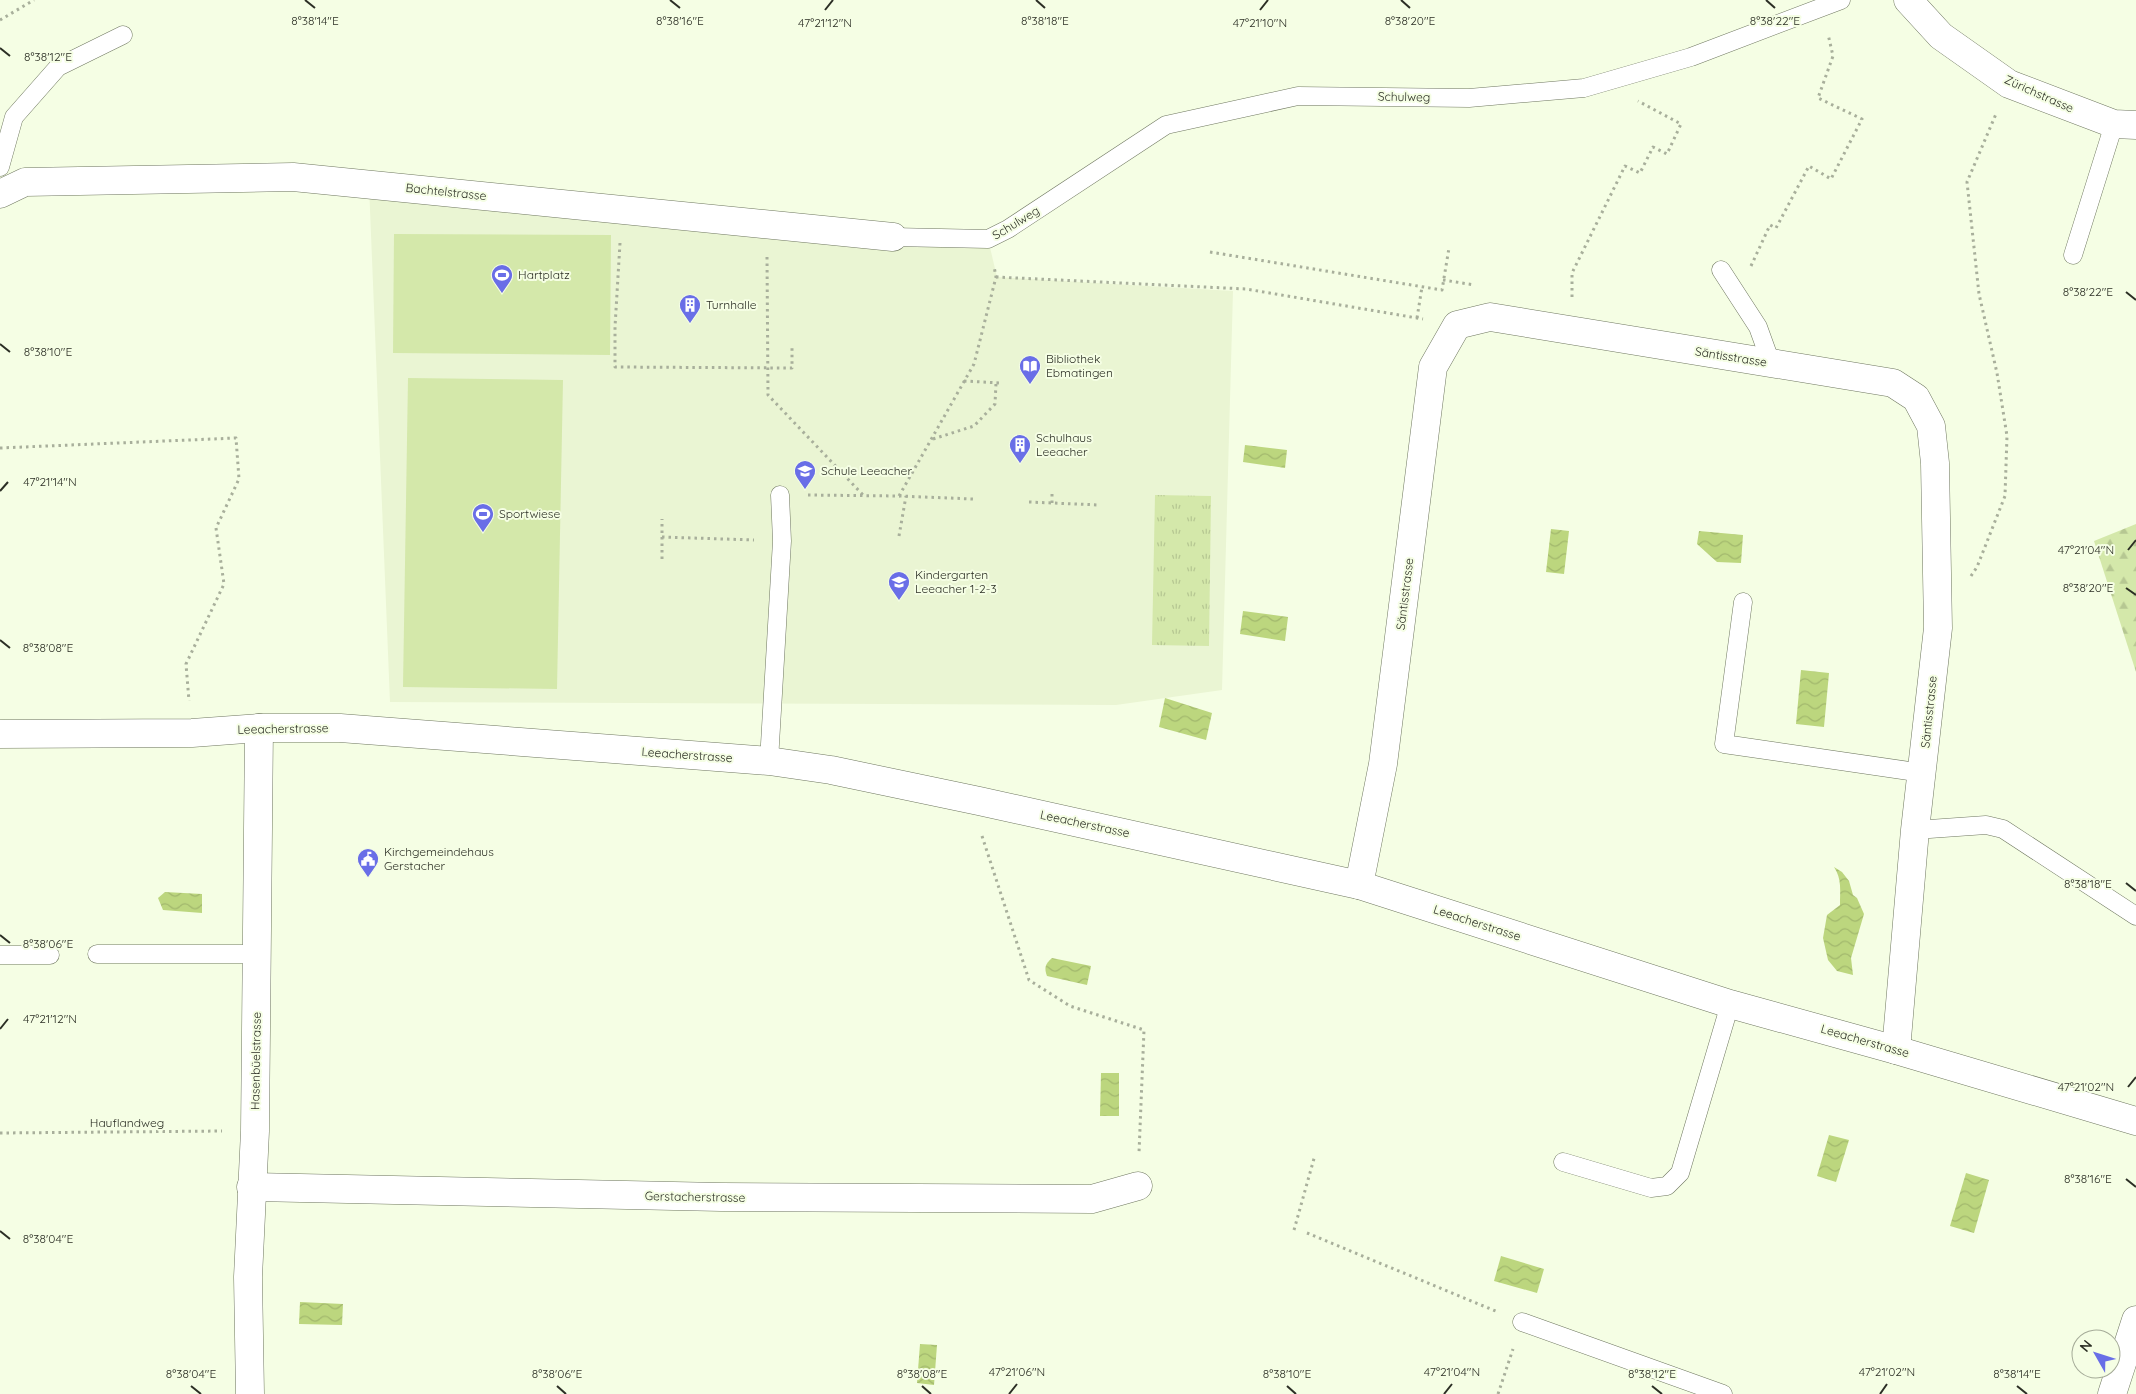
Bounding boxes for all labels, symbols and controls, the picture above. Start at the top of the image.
text: 8°38'14"E [291,13,339,28]
text: 8°38'16"E [656,13,704,28]
text: 8°38'18"E [1021,13,1069,28]
text: 8°38'20"E [1385,13,1436,28]
text: 8°38'22"E [1750,13,1800,28]
text: 47°21'12"N [798,15,852,30]
text: 47°21'10"N [1233,15,1287,30]
text: 8°38'12"E [24,49,72,64]
street label: Zürichstrasse [2002,72,2076,116]
street label: Schulweg [1378,89,1430,104]
street label: Bachtelstrasse [405,180,487,203]
street label: Schulweg [989,203,1042,242]
sports icon: Hartplatz [490,263,514,294]
place label: Hartplatz [518,267,570,282]
text: 8°38'22"E [2063,284,2113,299]
building icon: Turnhalle [678,293,702,324]
place label: Turnhalle [706,297,757,312]
street label: Säntisstrasse [1694,343,1768,370]
text: 8°38'10"E [24,344,72,359]
place label: Bibliothek Ebmatingen [1046,351,1113,380]
library icon: Bibliothek Ebmatingen [1018,354,1042,385]
place label: Schulhaus Leeacher [1036,430,1092,459]
building icon: Schulhaus Leeacher [1008,433,1032,464]
school or university icon: Schule Leeacher [793,459,817,490]
place label: Schule Leeacher [821,463,912,478]
text: 47°21'14"N [23,474,77,489]
sports icon: Sportwiese [471,502,495,533]
place label: Sportwiese [499,506,560,521]
text: 47°21'04"N [2058,542,2114,557]
street label: Säntisstrasse [1393,557,1416,631]
place label: Kindergarten Leeacher 1-2-3 [915,567,997,596]
school or university icon: Kindergarten Leeacher 1-2-3 [887,570,911,601]
text: 8°38'20"E [2063,580,2114,595]
text: 8°38'08"E [23,640,73,655]
street label: Säntisstrasse [1917,675,1940,749]
street label: Leeacherstrasse [237,720,329,737]
street label: Leeacherstrasse [641,744,733,765]
street label: Leeacherstrasse [1039,807,1131,840]
place label: Kirchgemeindehaus Gerstacher [384,844,494,873]
public building icon: Kirchgemeindehaus Gerstacher [356,847,380,878]
text: 8°38'18"E [2064,876,2112,891]
street label: Leeacherstrasse [1431,901,1523,944]
text: 8°38'06"E [23,936,73,951]
text: 47°21'12"N [23,1011,77,1026]
street label: Hasenbüelstrasse [247,1011,264,1110]
street label: Leeacherstrasse [1819,1021,1911,1060]
text: 47°21'02"N [2058,1079,2114,1094]
street label: Hauflandweg [90,1115,164,1130]
text: 8°38'16"E [2064,1171,2112,1186]
street label: Gerstacherstrasse [645,1188,746,1205]
text: 8°38'04"E [23,1231,73,1246]
north arrow [2071,1329,2121,1379]
text: N [2076,1336,2096,1355]
text: 47°21'06"N [989,1364,1045,1379]
text: 47°21'04"N [1424,1364,1480,1379]
text: 47°21'02"N [1859,1364,1915,1379]
text: 8°38'04"E [166,1366,216,1381]
text: 8°38'06"E [532,1366,582,1381]
text: 8°38'08"E [897,1366,947,1381]
text: 8°38'10"E [1263,1366,1311,1381]
text: 8°38'12"E [1628,1366,1676,1381]
text: 8°38'14"E [1993,1366,2041,1381]

